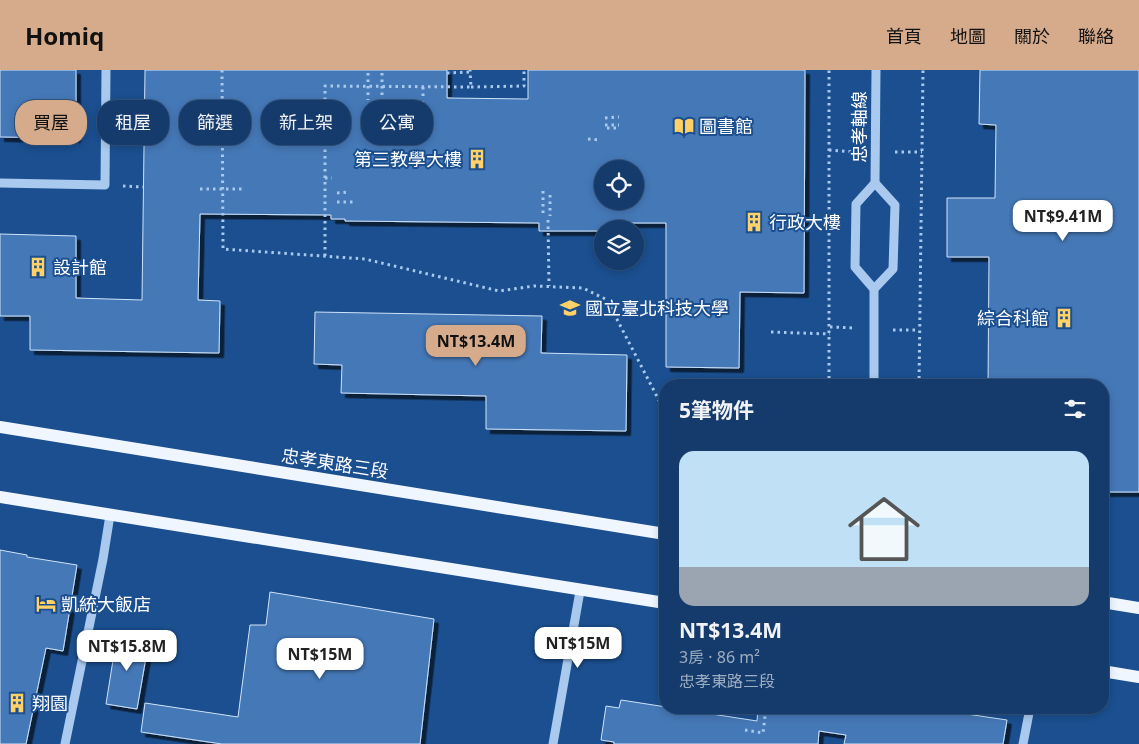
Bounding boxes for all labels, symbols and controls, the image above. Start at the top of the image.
text: Homiq [25,19,104,52]
text: 首頁 [886,24,922,48]
text: 地圖 [950,24,986,48]
text: 關於 [1014,24,1050,48]
text: 聯絡 [1078,24,1114,48]
street label: 忠孝軸線 [847,91,871,163]
chip: 買屋 [15,100,87,145]
chip: 租屋 [97,100,169,145]
chip: 篩選 [179,100,251,145]
chip: 新上架 [261,100,351,145]
chip: 公寓 [361,100,433,145]
place label: 圖書館 [699,114,753,138]
library icon: 圖書館 [673,115,695,137]
place label: 第三教學大樓 [354,147,462,171]
building icon: 第三教學大樓 [466,148,488,170]
map controls [594,160,644,270]
button: locate [594,160,644,210]
pin: NT$9.41M [1011,200,1115,242]
text: NT$9.41M [1024,205,1102,227]
place label: 行政大樓 [769,210,841,234]
building icon: 行政大樓 [743,211,765,233]
button: layers [594,220,644,270]
place label: 設計館 [53,255,107,279]
building icon: 設計館 [27,256,49,278]
place label: 國立臺北科技大學 [585,296,729,320]
school or university icon: 國立臺北科技大學 [559,297,581,319]
place label: 綜合科館 [977,306,1049,330]
building icon: 綜合科館 [1053,307,1075,329]
pin: NT$13.4M [424,324,528,367]
text: NT$13.4M [437,330,515,352]
icon: filters [1061,395,1089,423]
text: 5筆物件 [679,396,754,424]
street label: 忠孝東路三段 [280,443,390,483]
icon: home [839,484,929,574]
place label: 凱統大飯店 [61,592,151,616]
hotel icon: 凱統大飯店 [35,593,57,615]
text: NT$13.4M [679,616,782,644]
pin: NT$15M [537,626,619,669]
pin: NT$15.8M [75,630,179,672]
text: NT$15M [546,632,610,654]
text: NT$15.8M [88,635,166,657]
pin: NT$15M [279,638,361,680]
text: NT$15M [288,643,352,665]
text: 3房 · 86 m² [679,646,760,668]
text: 忠孝東路三段 [679,670,775,692]
place label: 翔園 [32,691,68,715]
building icon: 翔園 [6,692,28,714]

